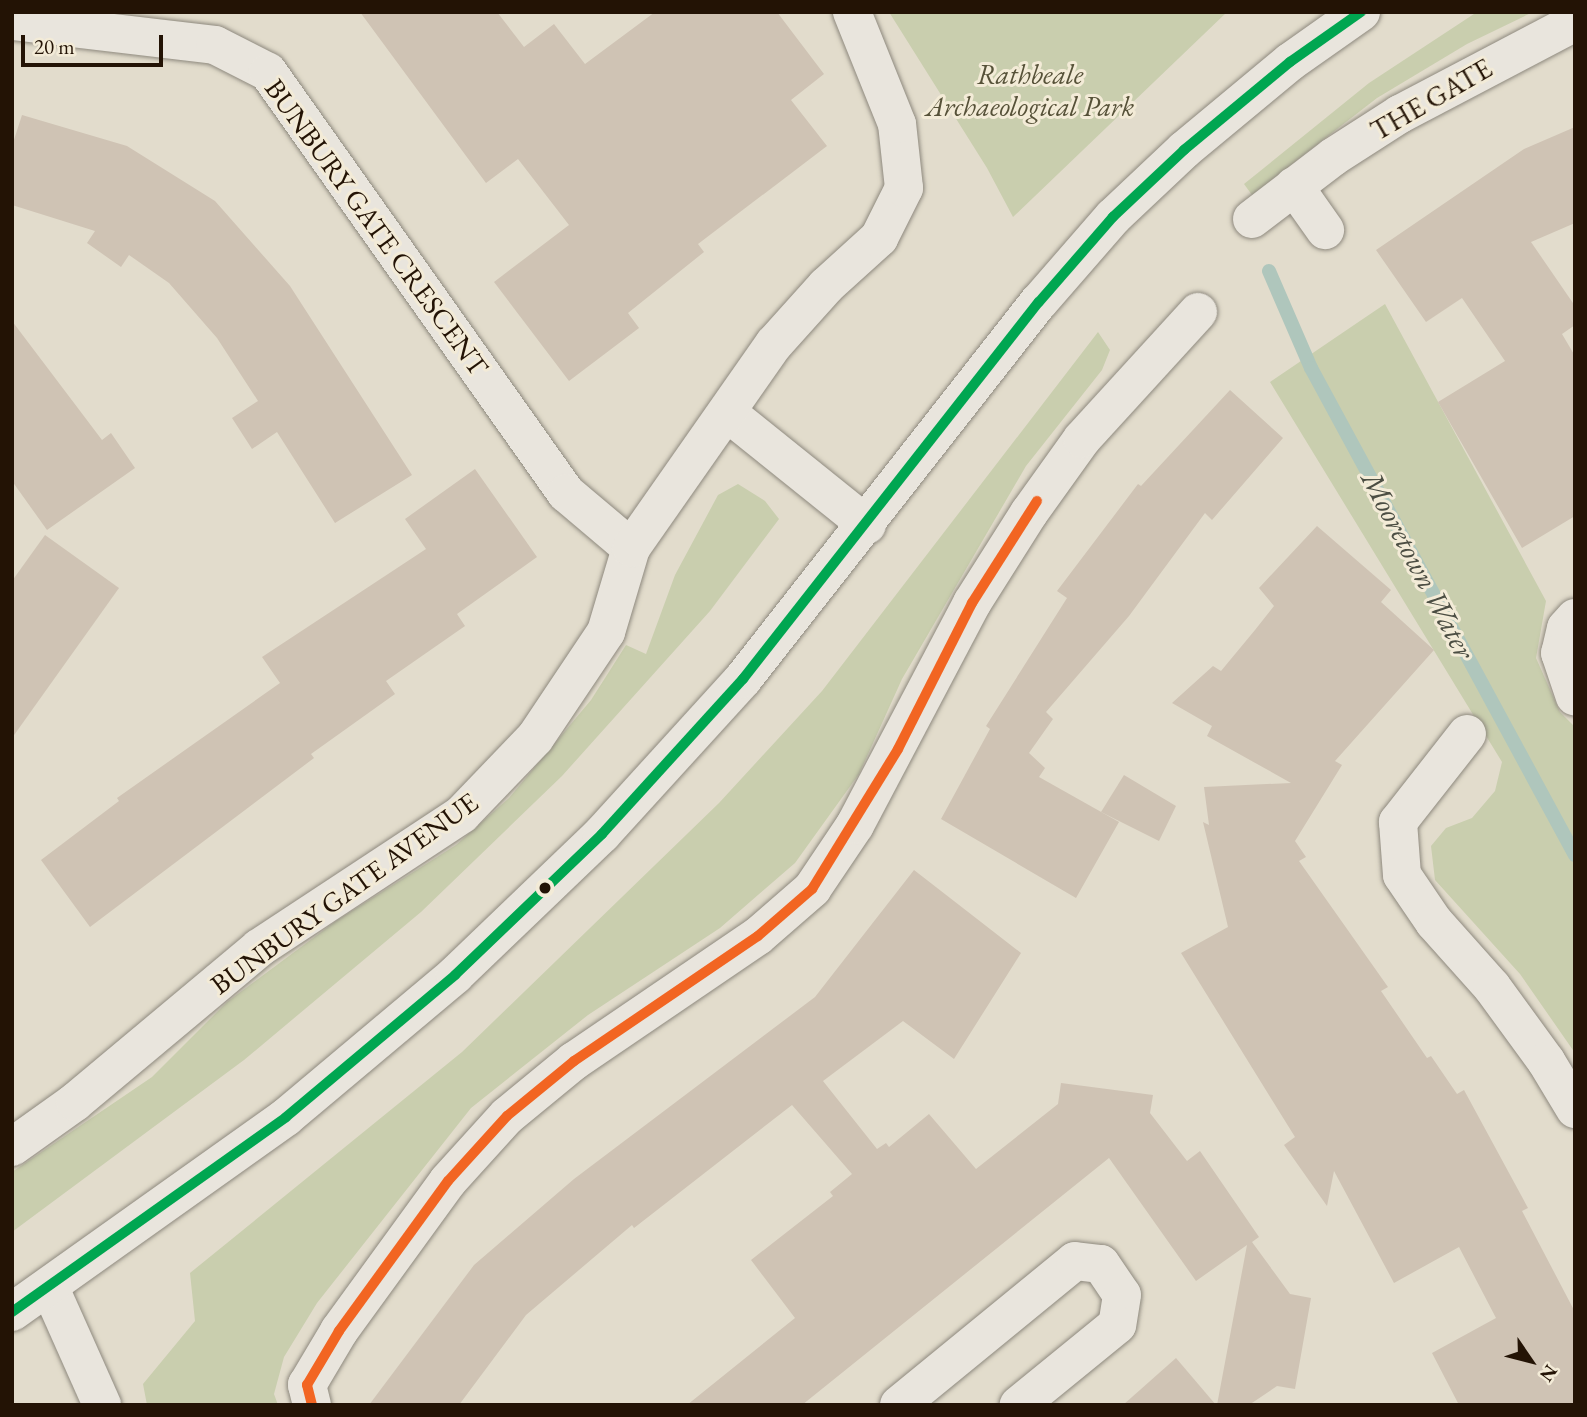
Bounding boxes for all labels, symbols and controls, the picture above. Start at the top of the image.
scale bar [24,21,166,65]
text: 20 m [34,33,75,60]
street label: THE GATE [1364,51,1498,147]
park label: Rathbeale Archaeological Park [926,57,1134,123]
street label: BUNBURY GATE CRESCENT [258,72,496,382]
water label: Mooretown Water [1353,465,1483,665]
street label: BUNBURY GATE AVENUE [204,785,484,1001]
unlabelled marker [538,881,552,895]
north arrow [1496,1326,1566,1396]
text: N [1534,1360,1563,1387]

